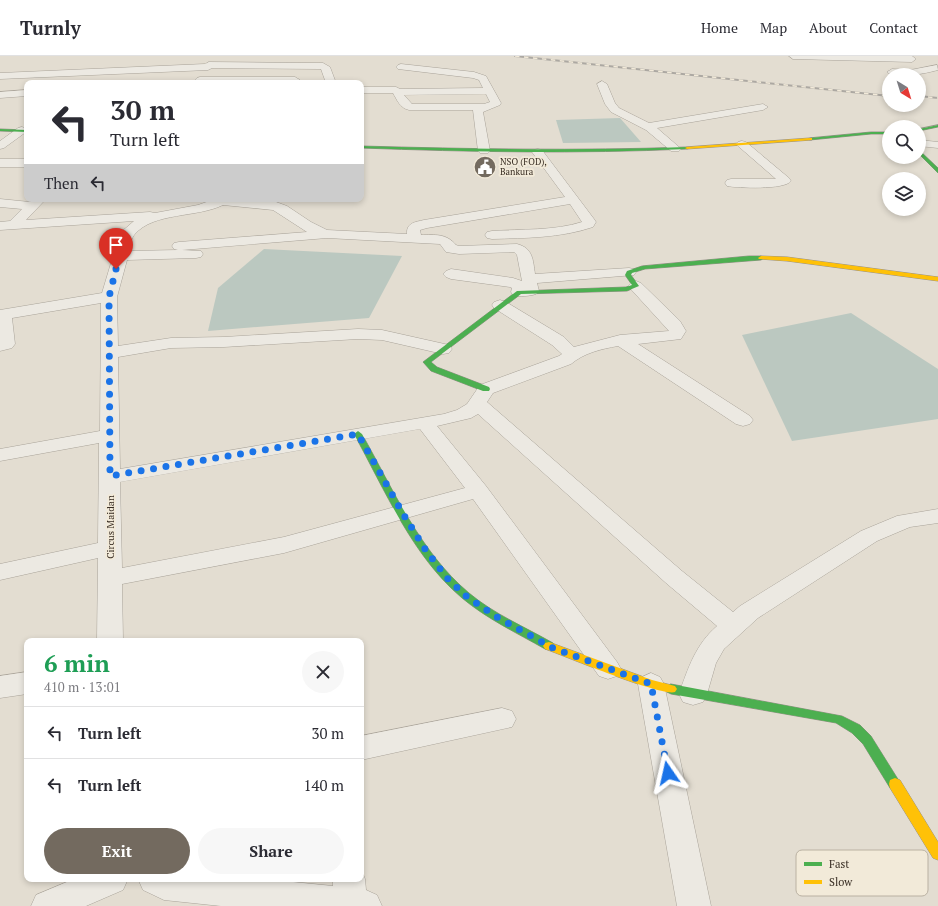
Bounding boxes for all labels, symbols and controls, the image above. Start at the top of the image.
text: Turnly [20,15,81,40]
text: Home [701,18,738,37]
text: Map [760,18,787,37]
text: About [809,18,847,37]
text: Contact [869,18,918,37]
north arrow [882,68,926,112]
map controls [882,68,926,216]
text: 30 m [110,91,175,128]
icon: left [44,96,96,148]
button: search [882,120,926,164]
text: Turn left [110,127,180,151]
public building icon: NSO (FOD), Bankura [472,154,498,180]
place label: NSO (FOD), Bankura [500,156,547,178]
icon: left [87,172,109,194]
button: layers [882,172,926,216]
text: Then [44,173,79,193]
pin [99,228,133,269]
icon: arrive [105,234,127,256]
street label: Circus Maidan [104,495,117,559]
text: 6 min [44,647,110,679]
button: close [302,651,344,693]
text: 410 m · 13:01 [44,678,121,696]
icon: left [44,722,66,744]
text: Turn left [78,723,142,743]
text: 30 m [311,723,344,743]
position arrow [647,752,689,794]
icon: left [44,774,66,796]
text: Turn left [78,775,142,795]
text: 140 m [303,775,344,795]
button: Exit [44,828,190,874]
button: Share [198,828,344,874]
legend [796,850,928,896]
text: Fast [829,857,849,871]
text: Slow [829,875,853,889]

